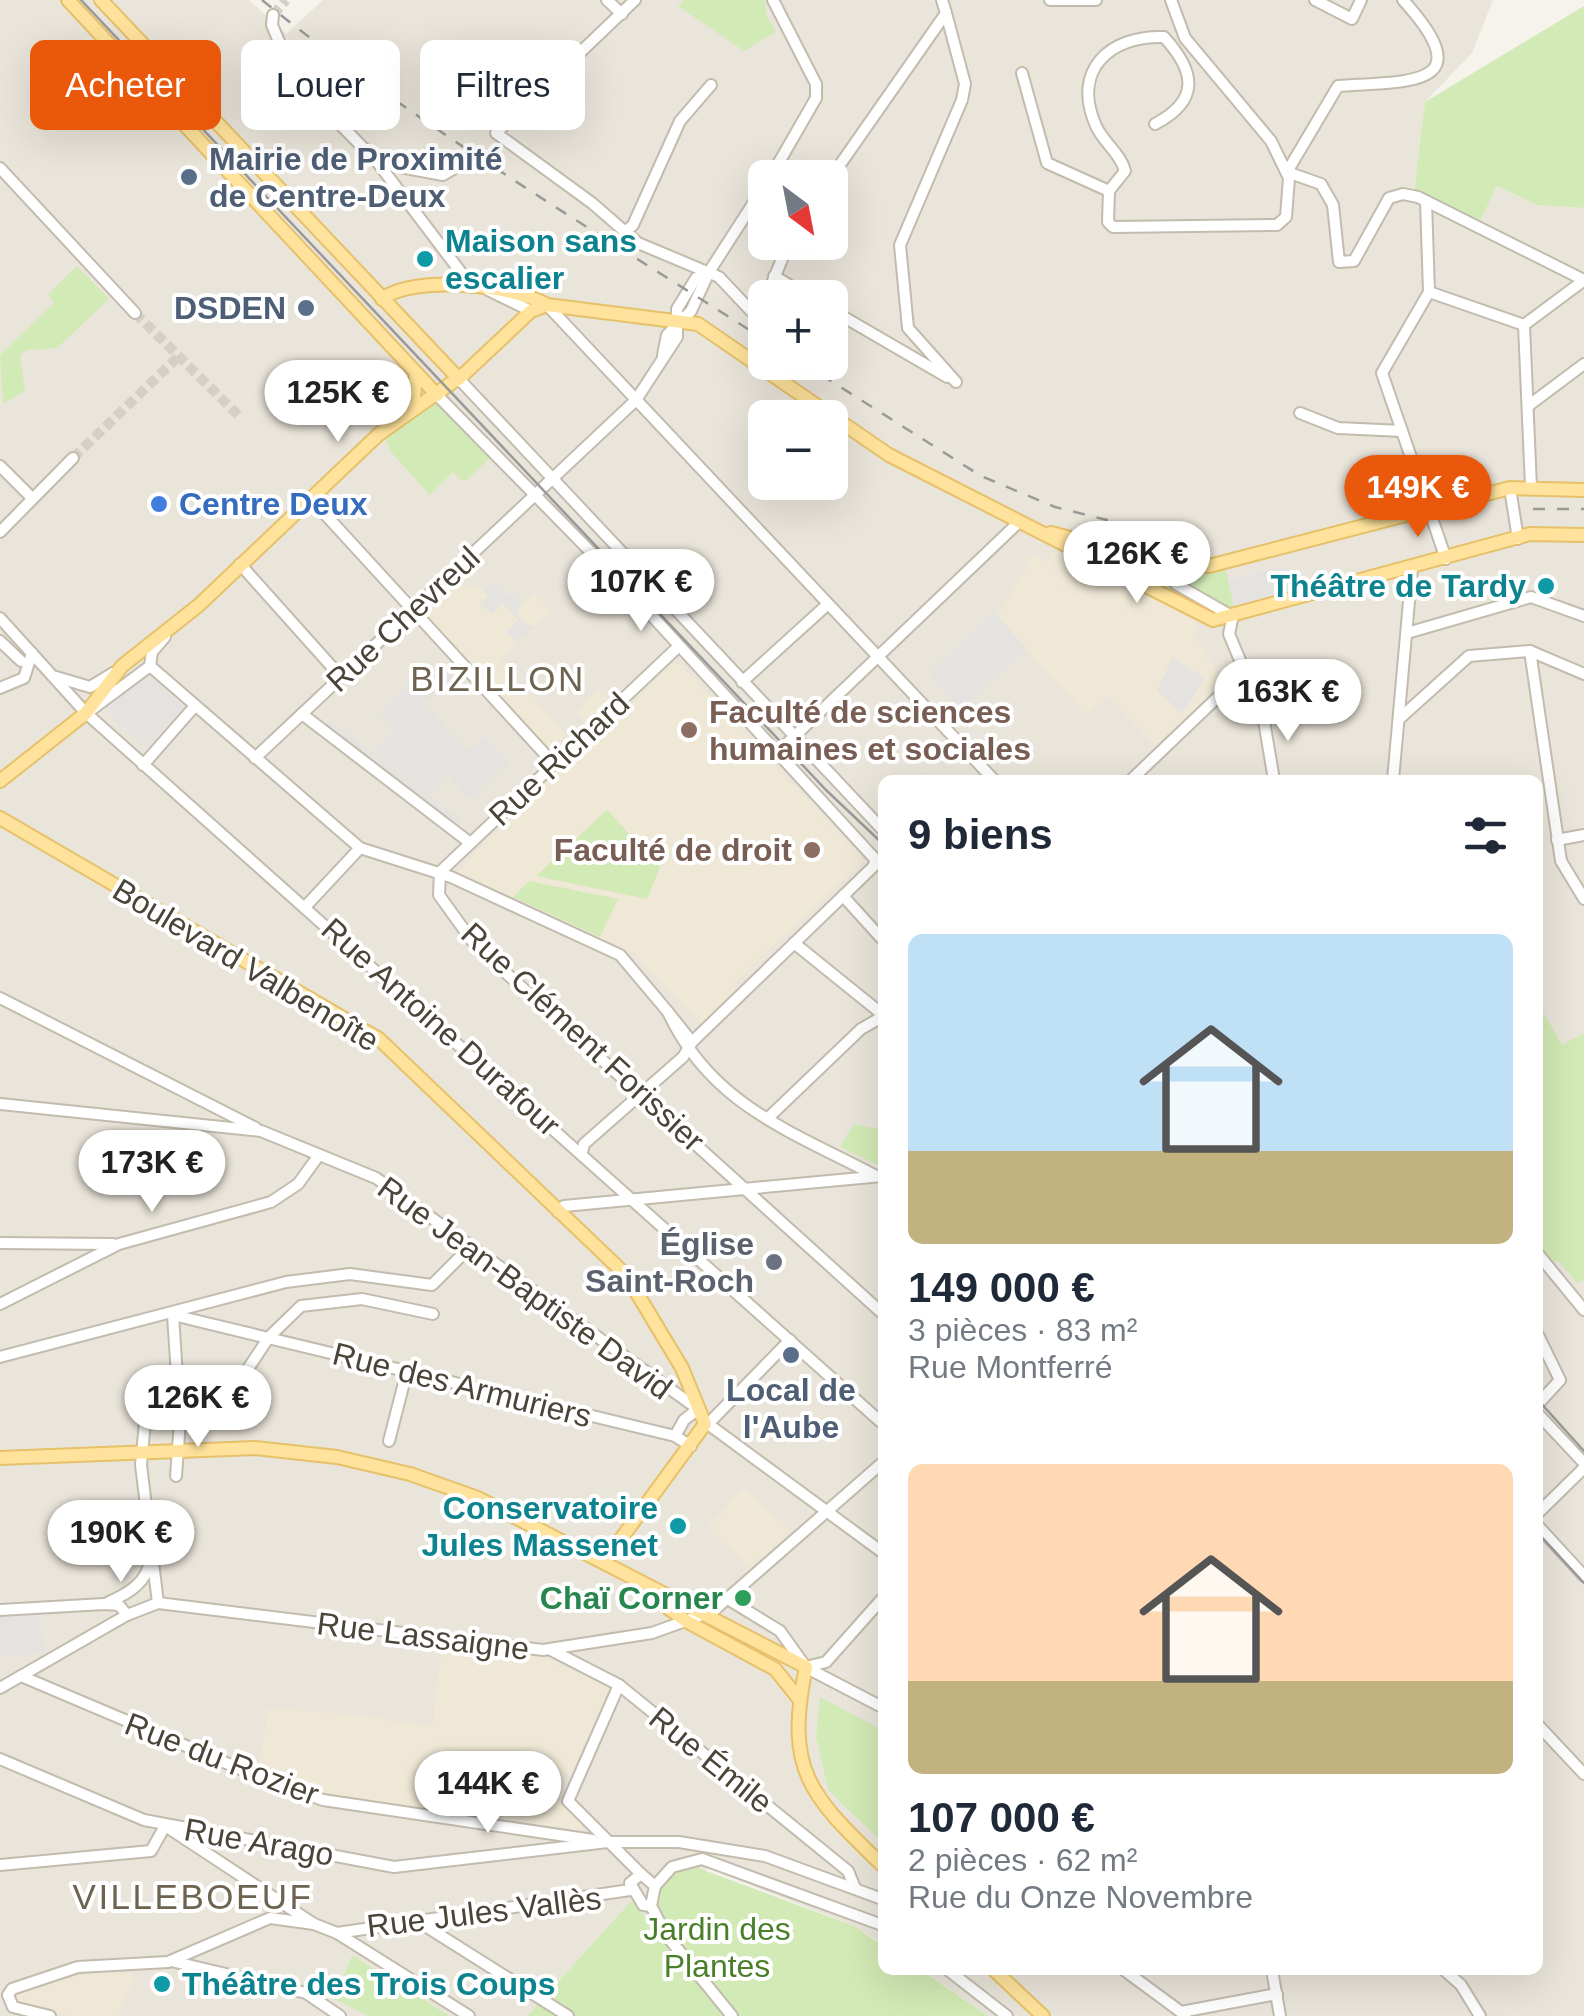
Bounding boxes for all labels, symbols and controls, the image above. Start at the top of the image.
chip: Acheter [30,40,221,130]
chip: Louer [241,40,400,130]
chip: Filtres [420,40,585,130]
place label: Mairie de Proximité de Centre-Deux [209,141,502,214]
north arrow [748,160,848,260]
map controls [748,160,848,500]
marker: Mairie de Proximité de Centre-Deux [178,166,200,188]
place label: Maison sans escalier [445,223,637,296]
marker: Maison sans escalier [414,248,436,270]
button: + [748,280,848,380]
place label: DSDEN [174,290,286,326]
marker: DSDEN [295,297,317,319]
pin: 125K € [257,360,419,445]
text: 125K € [286,374,390,410]
button: − [748,400,848,500]
pin: 149K € [1337,455,1499,540]
text: 149K € [1366,469,1470,505]
place label: Centre Deux [179,486,368,522]
marker: Centre Deux [148,493,170,515]
pin: 126K € [1056,521,1218,606]
text: 126K € [1085,535,1189,571]
street label: Rue Chevreul [319,539,487,699]
pin: 107K € [560,549,722,634]
text: 107K € [589,563,693,599]
place label: Théâtre de Tardy [1271,568,1526,604]
marker: Théâtre de Tardy [1535,575,1557,597]
district label: BIZILLON [410,659,586,698]
pin: 163K € [1207,659,1369,744]
text: 163K € [1236,673,1340,709]
street label: Rue Richard [482,685,636,833]
place label: Faculté de sciences humaines et sociales [709,694,1031,767]
marker: Faculté de sciences humaines et sociales [678,719,700,741]
icon: filters [1458,808,1513,863]
text: 9 biens [908,811,1053,858]
place label: Faculté de droit [554,832,792,868]
marker: Faculté de droit [801,839,823,861]
street label: Boulevard Valbenoîte [107,871,385,1059]
street label: Rue Antoine Durafour [315,911,568,1144]
street label: Rue Clément Forissier [454,915,712,1159]
icon: home [1121,999,1301,1179]
pin: 173K € [71,1130,233,1215]
text: 173K € [100,1144,204,1180]
street label: Rue Jean-Baptiste David [371,1169,679,1407]
place label: Église Saint-Roch [585,1226,754,1299]
marker: Église Saint-Roch [763,1251,785,1273]
text: 149 000 € [908,1264,1095,1311]
text: 3 pièces · 83 m² [908,1312,1137,1348]
street label: Rue des Armuriers [329,1335,595,1435]
marker: Local de l'Aube [780,1344,802,1366]
text: Rue Montferré [908,1349,1113,1385]
pin: 126K € [117,1365,279,1450]
place label: Local de l'Aube [726,1372,856,1445]
text: 126K € [146,1379,250,1415]
place label: Conservatoire Jules Massenet [421,1490,658,1563]
pin: 190K € [40,1500,202,1585]
text: 190K € [69,1514,173,1550]
marker: Conservatoire Jules Massenet [667,1515,689,1537]
icon: home [1121,1529,1301,1709]
place label: Chaï Corner [540,1580,723,1616]
marker: Chaï Corner [732,1587,754,1609]
street label: Rue Lassaigne [315,1605,531,1667]
street label: Rue Émile [642,1700,780,1820]
street label: Rue du Rozier [120,1706,324,1813]
pin: 144K € [407,1751,569,1836]
text: 144K € [436,1765,540,1801]
text: 107 000 € [908,1794,1095,1841]
street label: Rue Arago [181,1811,337,1873]
text: 2 pièces · 62 m² [908,1842,1137,1878]
district label: VILLEBOEUF [73,1877,313,1916]
text: Rue du Onze Novembre [908,1879,1253,1915]
street label: Rue Jules Vallès [365,1880,603,1944]
park label: Jardin des Plantes [643,1911,791,1984]
place label: Théâtre des Trois Coups [182,1966,555,2002]
marker: Théâtre des Trois Coups [151,1973,173,1995]

